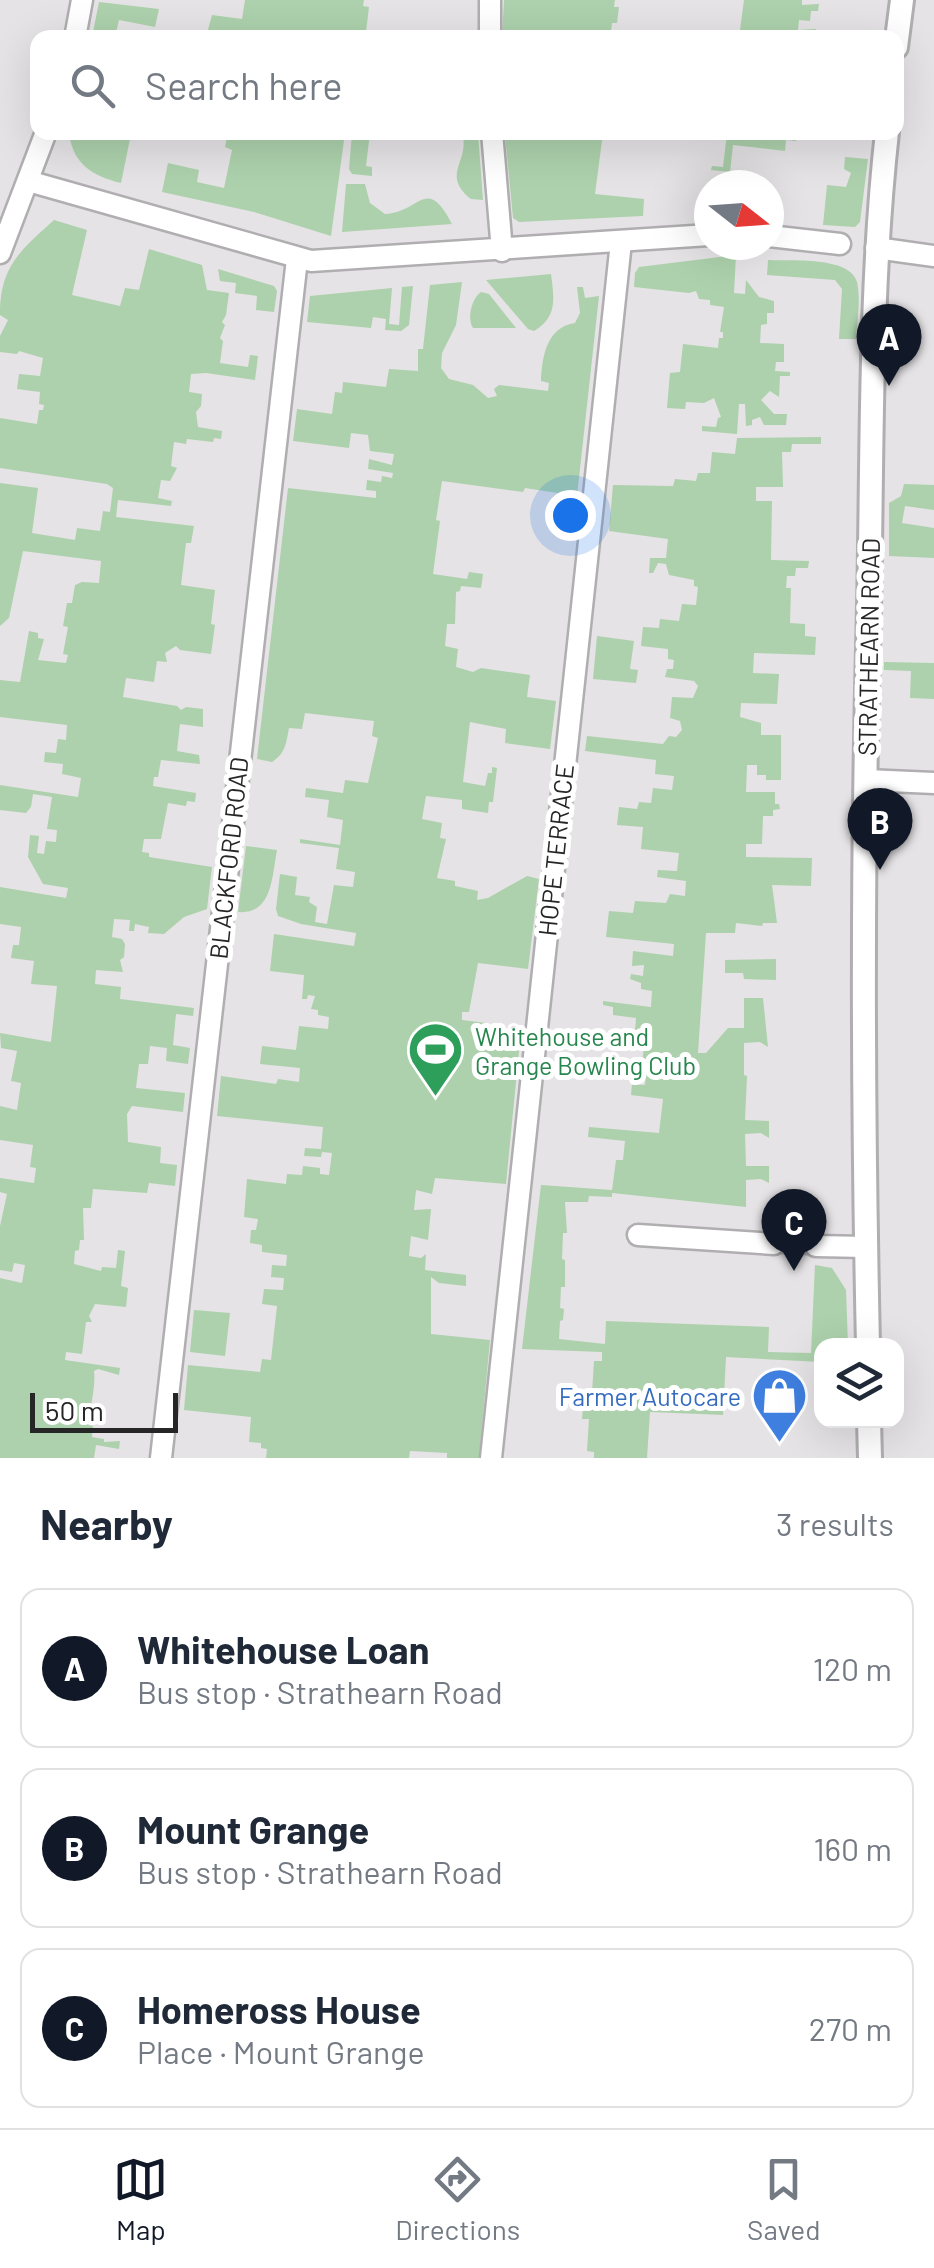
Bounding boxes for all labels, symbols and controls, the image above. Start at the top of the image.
search box [30,30,904,140]
icon: search [65,58,120,113]
text: Search here [145,62,343,108]
north arrow [694,170,784,260]
pin: A [856,304,922,386]
your location [545,490,596,541]
street label: STRATHEARN ROAD [851,538,885,756]
street label: BLACKFORD ROAD [202,755,254,961]
street label: HOPE TERRACE [531,762,579,938]
pin: B [848,788,912,870]
sports icon: Whitehouse and Grange Bowling Club [406,1020,466,1099]
place label: Whitehouse and Grange Bowling Club [475,1021,696,1080]
pin: C [762,1188,826,1271]
map controls [814,1338,904,1428]
button: layers [814,1338,904,1428]
shop icon: Farmer Autocare [750,1366,810,1445]
place label: Farmer Autocare [559,1381,741,1411]
scale bar [30,1388,178,1432]
text: 50 m [45,1393,104,1427]
text: Nearby [40,1498,173,1548]
text: 3 results [776,1504,894,1542]
text: Whitehouse Loan [137,1626,429,1672]
text: A [64,1649,85,1687]
text: 120 m [813,1649,892,1687]
text: Bus stop · Strathearn Road [137,1672,503,1710]
text: Mount Grange [137,1806,369,1852]
text: B [65,1829,84,1867]
text: 160 m [813,1829,892,1867]
text: Bus stop · Strathearn Road [137,1852,503,1890]
text: Homeross House [137,1986,421,2032]
text: C [65,2009,84,2047]
text: 270 m [809,2009,892,2047]
text: Place · Mount Grange [137,2032,425,2070]
tab: Map [113,2152,168,2246]
tab: Directions [395,2152,520,2246]
tab: Saved [747,2152,821,2246]

